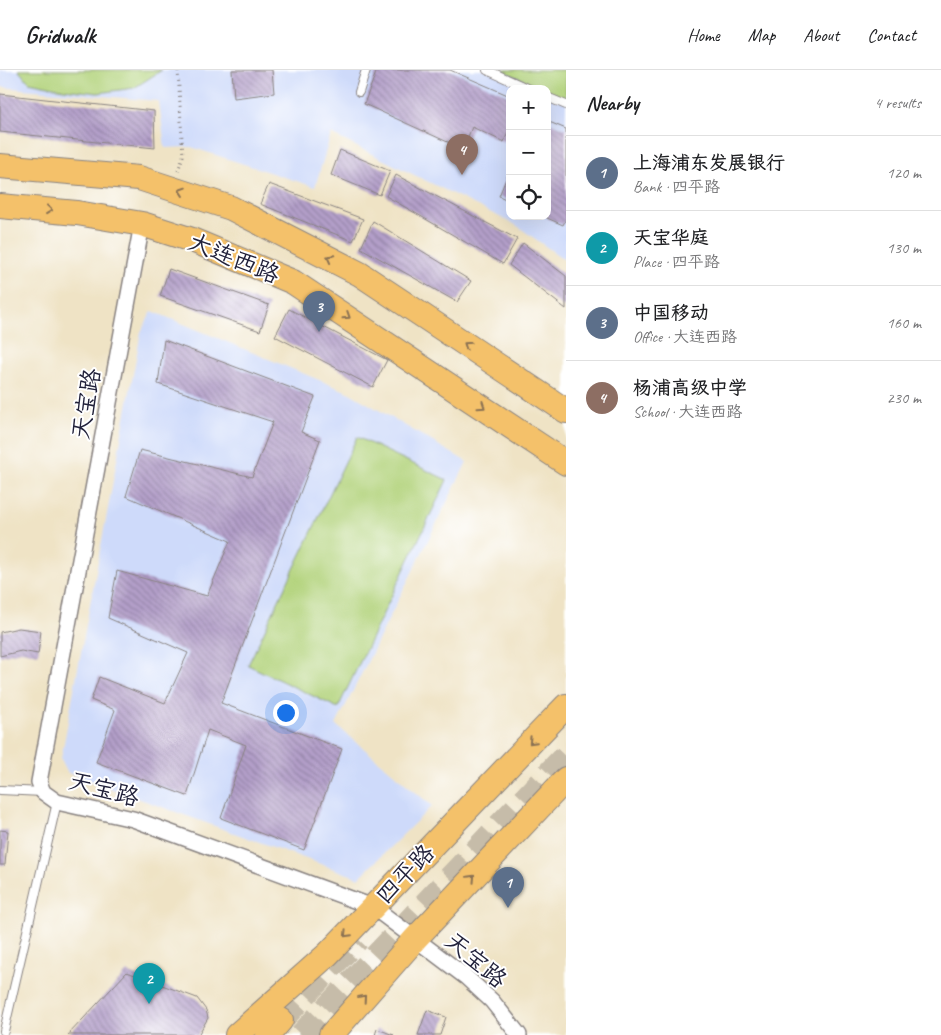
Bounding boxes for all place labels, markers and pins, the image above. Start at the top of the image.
pin: 4 [446,134,478,175]
pin: 3 [303,291,335,332]
pin: 1 [492,867,524,908]
pin: 2 [133,963,165,1004]

